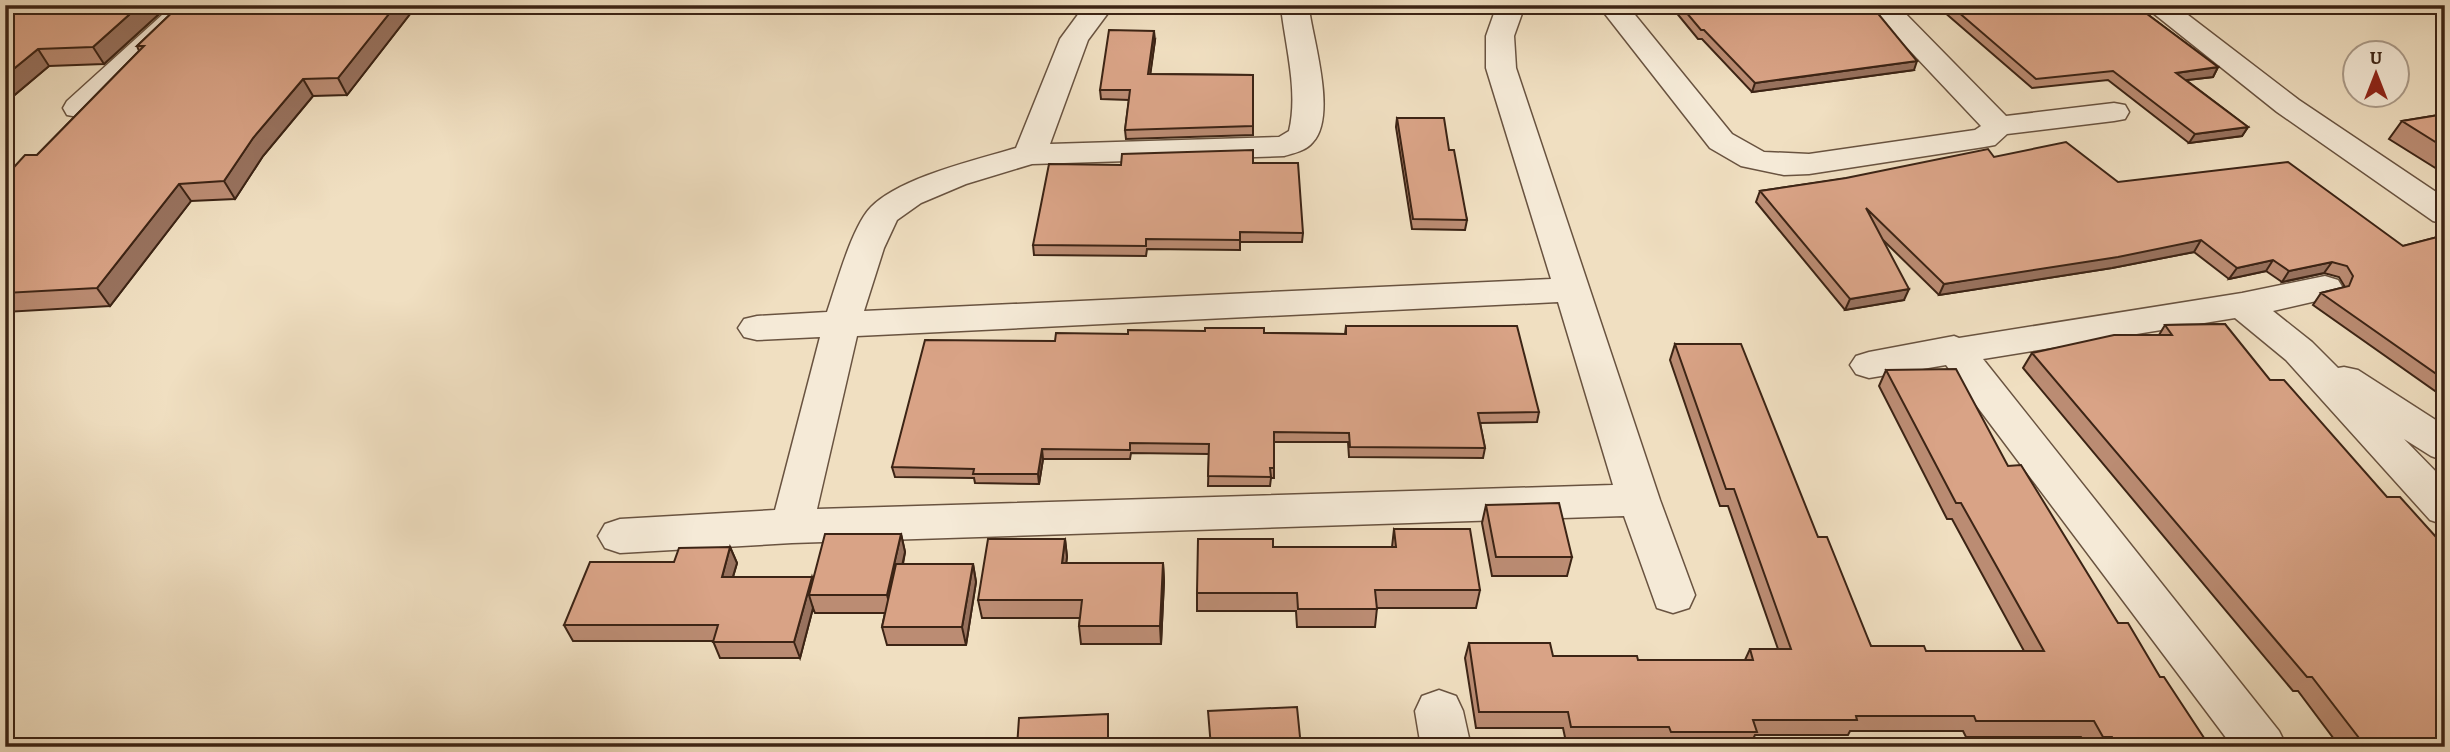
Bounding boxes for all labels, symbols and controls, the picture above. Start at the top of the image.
north arrow [2342,38,2412,108]
text: U [2370,45,2383,71]

